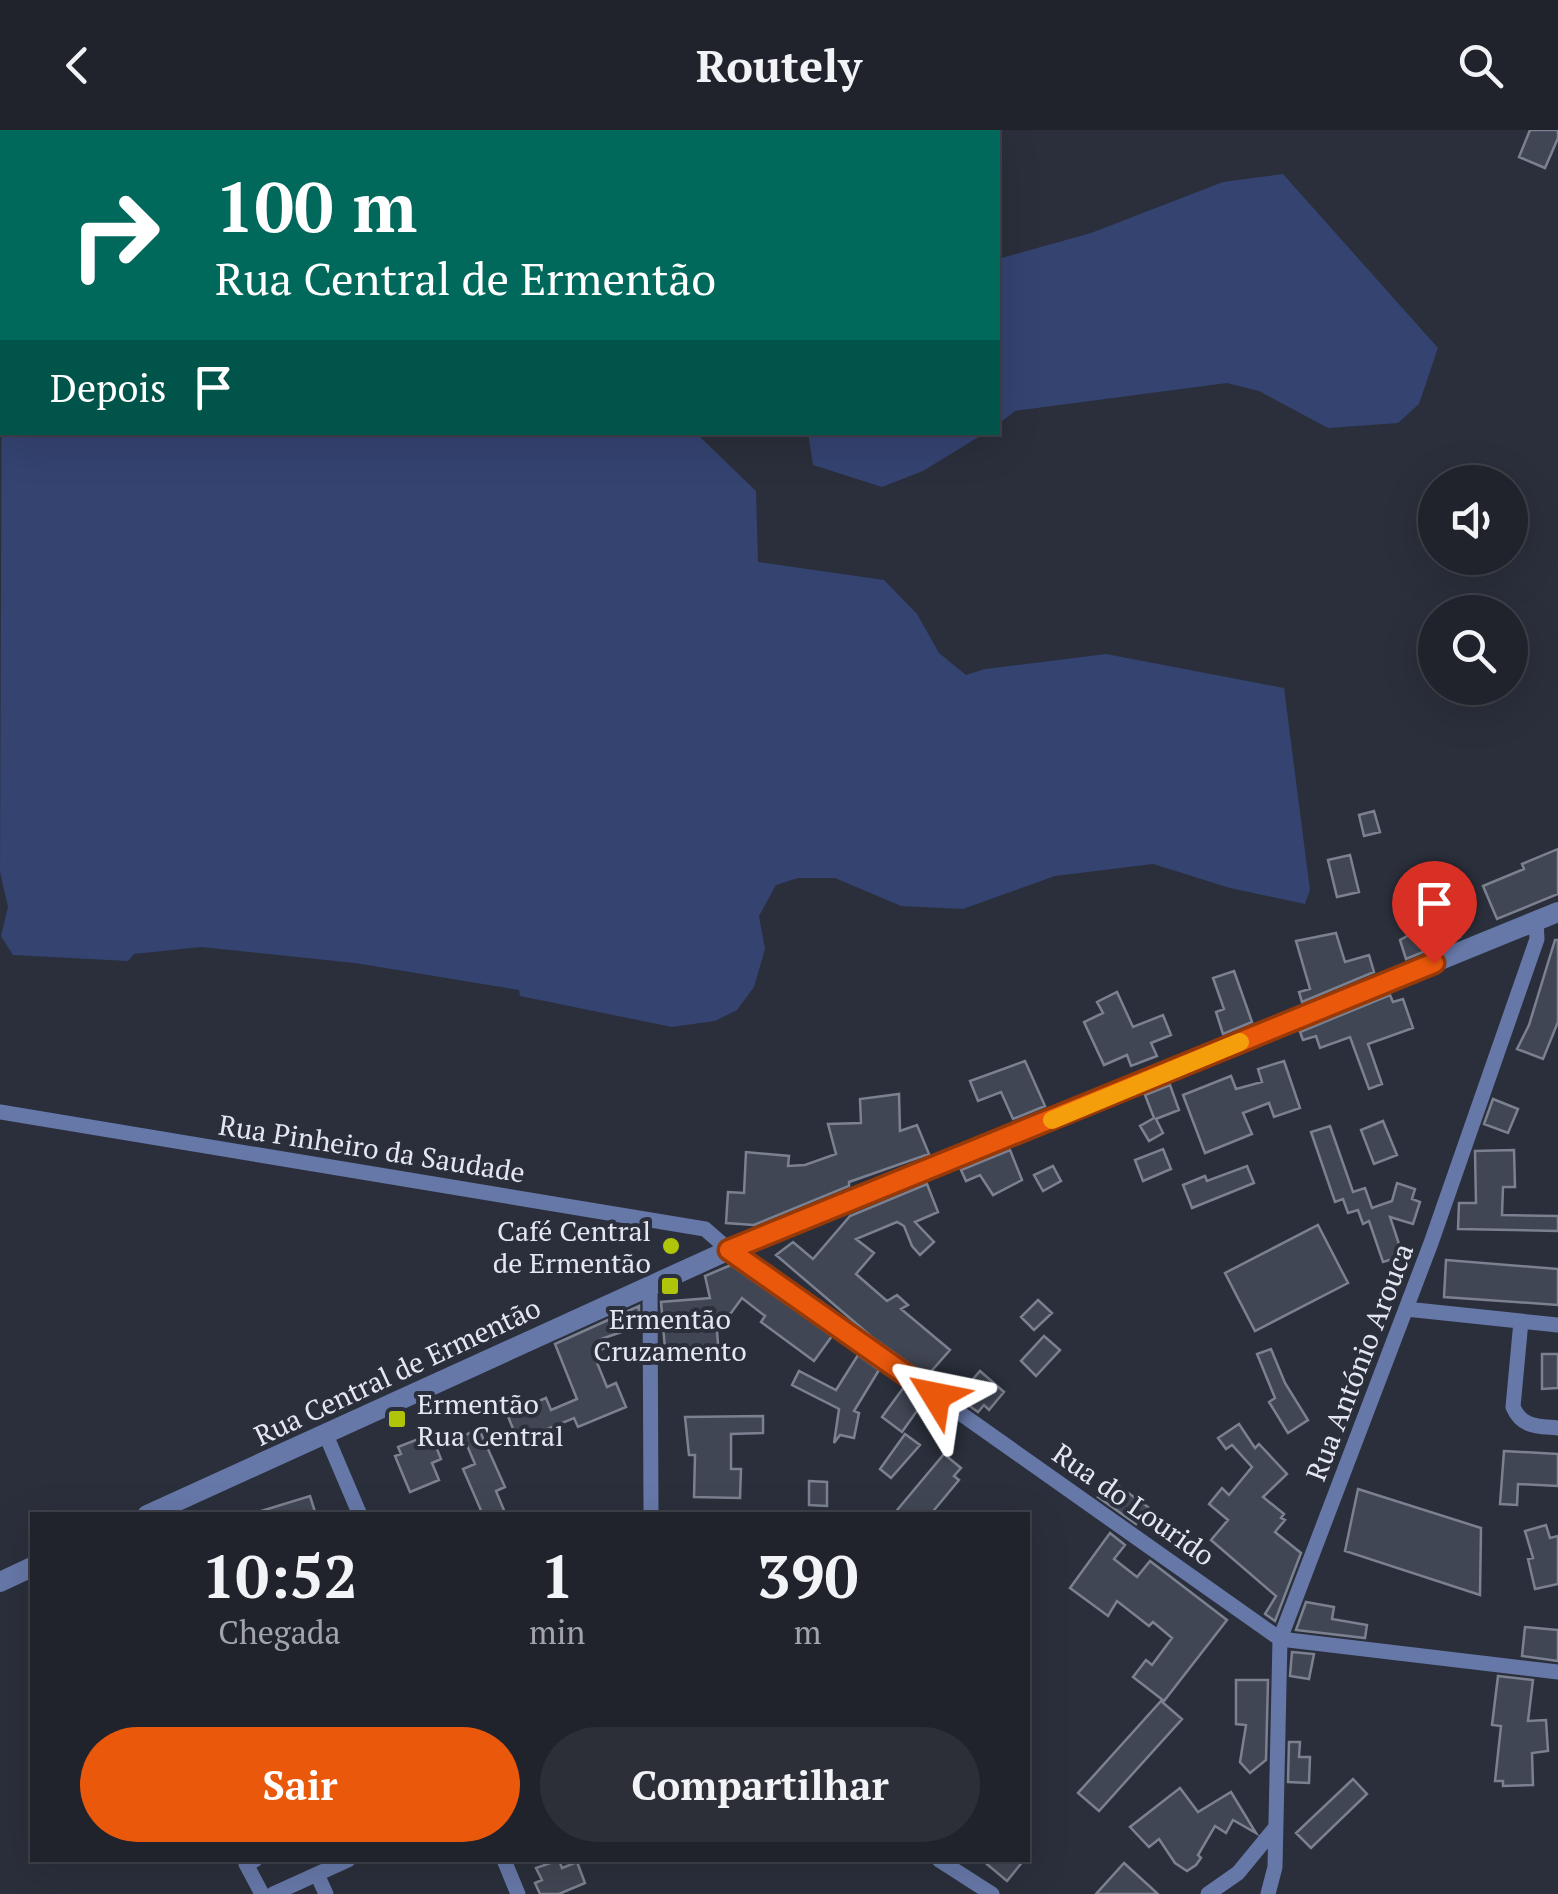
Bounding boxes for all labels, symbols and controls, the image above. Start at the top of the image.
text: Routely [696,35,862,95]
icon: back [50,38,105,93]
icon: search [1453,38,1508,93]
text: 100 m [215,159,417,252]
icon: right [50,170,180,300]
text: Rua Central de Ermentão [215,248,716,308]
icon: arrive [186,360,241,415]
text: Depois [50,363,166,413]
map controls [1418,465,1528,705]
button: sound [1418,465,1528,575]
button: search [1418,595,1528,705]
pin [1392,861,1477,964]
icon: arrive [1407,876,1462,931]
street label: Rua Pinheiro da Saudade [216,1106,528,1190]
place label: Café Central de Ermentão [493,1212,651,1281]
marker: Café Central de Ermentão [660,1235,682,1257]
street label: Rua António Arouca [1297,1238,1421,1486]
marker: Ermentão Cruzamento [659,1275,681,1297]
street label: Rua Central de Ermentão [248,1288,546,1454]
place label: Ermentão Cruzamento [593,1300,747,1369]
position arrow [884,1344,988,1448]
place label: Ermentão Rua Central [417,1385,564,1454]
marker: Ermentão Rua Central [386,1408,408,1430]
street label: Rua do Lourido [1046,1434,1222,1574]
text: 10:52 [201,1536,358,1615]
text: 1 [540,1536,574,1615]
text: 390 [757,1536,859,1615]
text: Chegada [218,1611,341,1653]
text: min [529,1611,585,1653]
text: m [794,1611,821,1653]
button: Sair [80,1727,520,1842]
button: Compartilhar [540,1727,980,1842]

